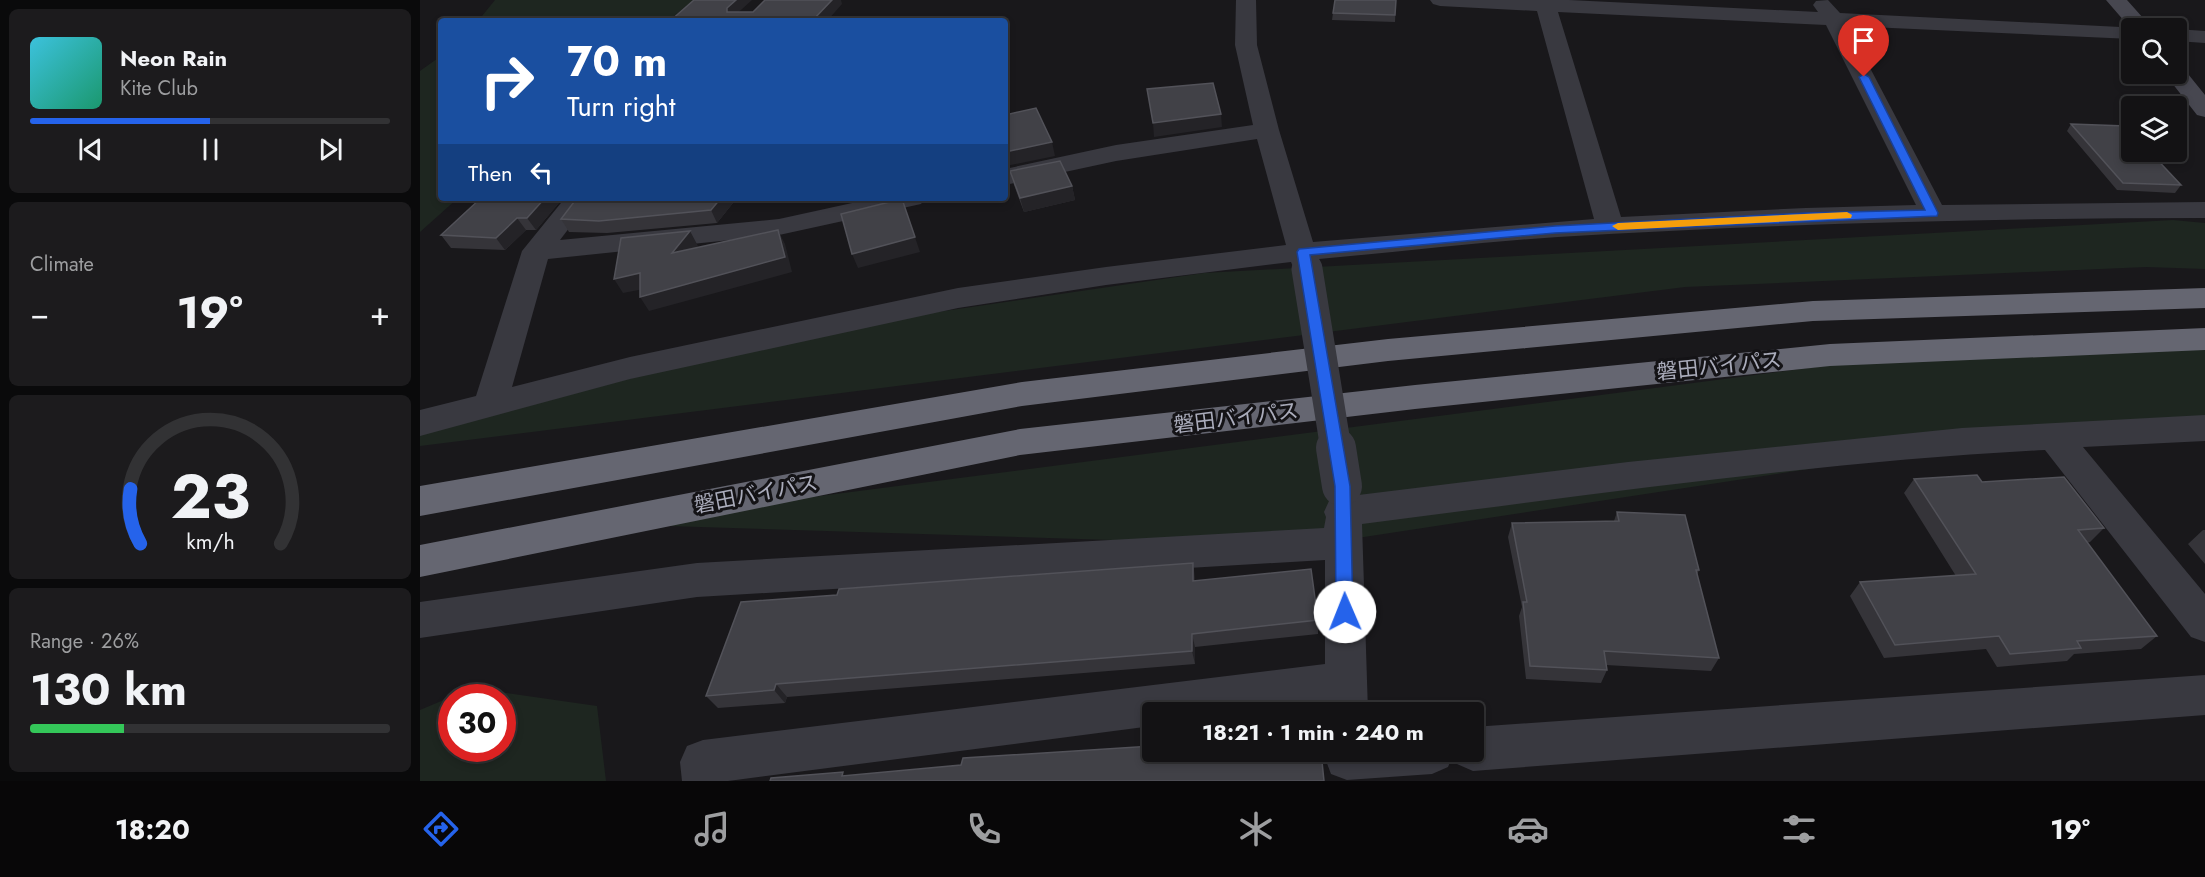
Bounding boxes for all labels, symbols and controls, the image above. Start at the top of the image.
pin [1838,15,1889,77]
map controls [2121,18,2187,162]
button: search [2121,18,2187,84]
icon: arrive [1847,24,1880,57]
text: 70 m [567,31,667,92]
text: Neon Rain [120,42,227,74]
icon: right [468,42,546,120]
text: Kite Club [120,74,198,103]
text: Turn right [567,87,675,126]
button: layers [2121,96,2187,162]
icon: previous [74,133,107,166]
icon: pause [194,133,227,166]
icon: next [314,133,347,166]
icon: left [525,156,558,189]
text: Then [468,157,513,189]
text: Climate [30,250,94,279]
text: 19° [176,280,243,345]
text: − [30,290,49,337]
text: + [370,290,390,337]
street label: 磐田バイパス [1655,345,1783,387]
street label: 磐田バイパス [1172,395,1300,441]
text: 23 [170,451,250,541]
street label: 磐田バイパス [691,467,821,521]
text: km/h [186,526,234,557]
position arrow [1313,580,1377,644]
text: Range · 26% [30,627,139,656]
text: 130 km [30,657,187,722]
speed limit sign: 30 [438,684,516,762]
text: 18:21 · 1 min · 240 m [1202,716,1424,748]
icon: directions [420,808,462,850]
icon: music [691,808,733,850]
icon: phone [963,808,1005,850]
icon: climate [1235,808,1277,850]
icon: car [1507,808,1549,850]
icon: filters [1778,808,1820,850]
text: 18:20 [115,810,190,849]
text: 19° [2050,810,2090,849]

